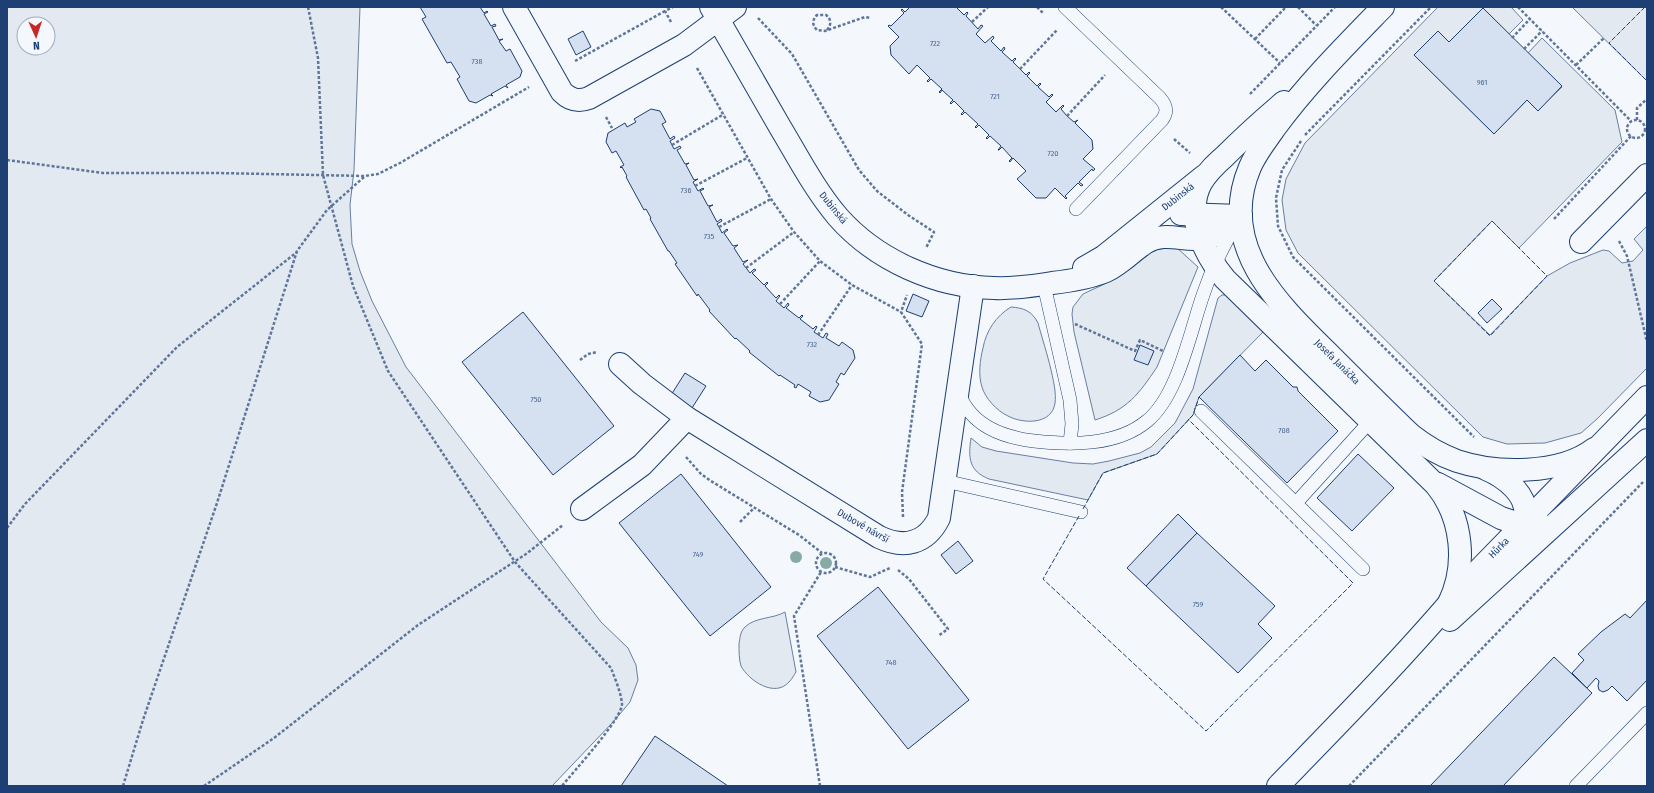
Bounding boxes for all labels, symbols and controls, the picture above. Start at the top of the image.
north arrow [16,16,56,56]
text: N [33,39,40,52]
house number: 722 [930,39,941,48]
house number: 738 [472,57,482,66]
house number: 961 [1477,78,1487,87]
house number: 721 [990,92,1000,101]
house number: 720 [1048,149,1058,158]
street label: Dubinská [1159,181,1197,213]
house number: 736 [681,186,691,195]
street label: Dubinská [816,190,850,227]
house number: 735 [704,232,715,241]
street label: Josefa Janáčka [1312,337,1362,387]
house number: 732 [807,340,818,349]
house number: 750 [531,395,541,404]
house number: 708 [1278,426,1290,435]
street label: Dubové návrší [835,505,892,546]
street label: Hůrka [1486,534,1512,561]
house number: 749 [693,550,703,559]
house number: 759 [1193,600,1203,609]
house number: 748 [886,658,896,667]

